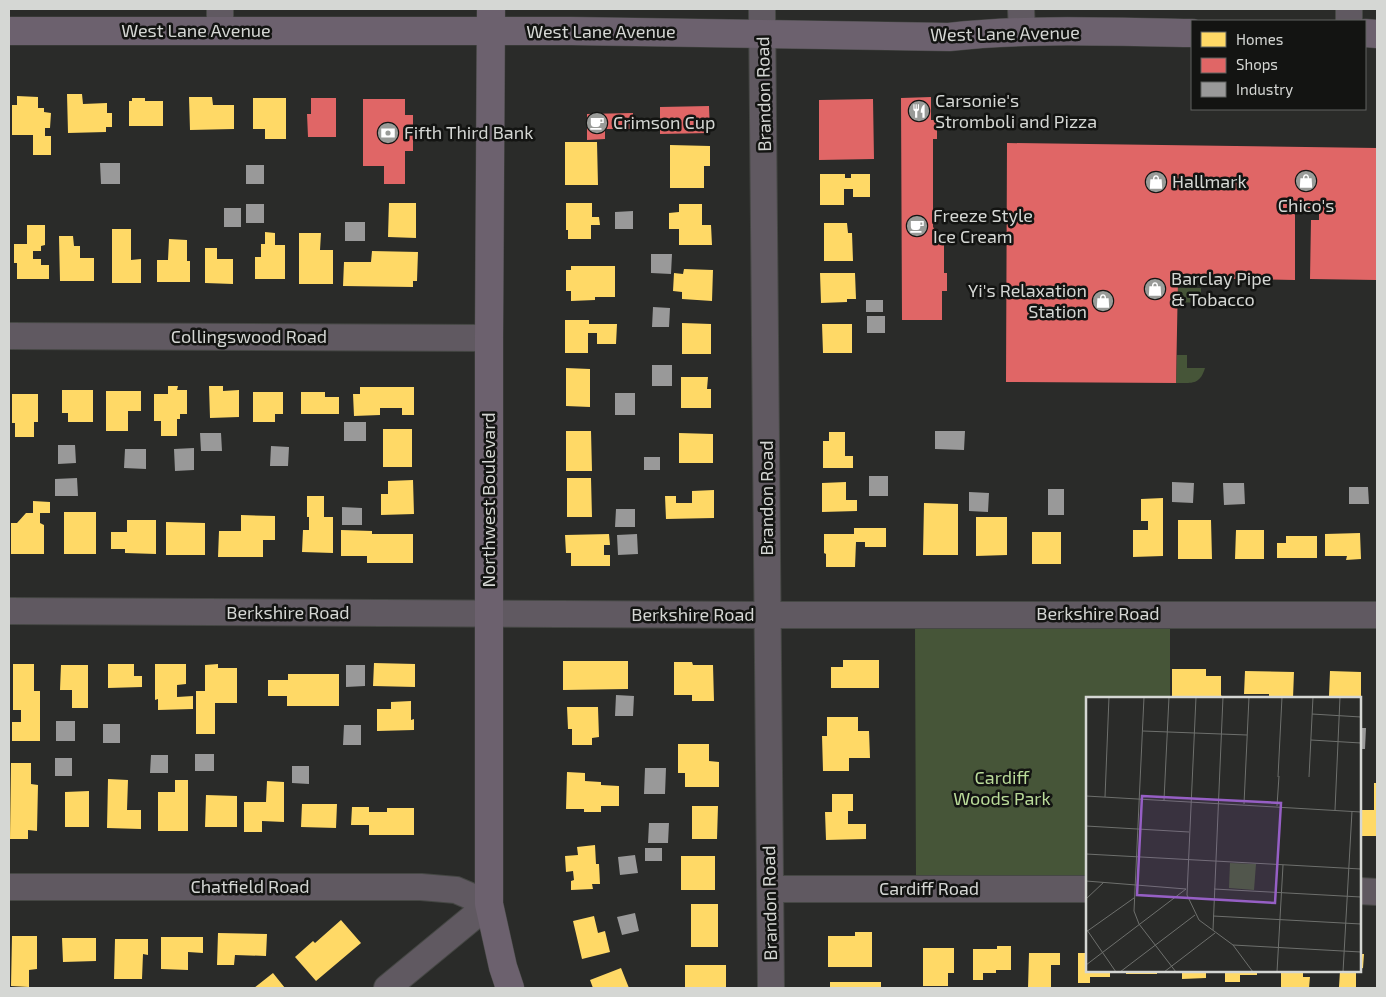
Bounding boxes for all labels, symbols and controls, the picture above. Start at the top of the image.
street label: West Lane Avenue [121,19,271,41]
street label: West Lane Avenue [526,20,676,42]
legend [1191,20,1366,110]
street label: West Lane Avenue [930,21,1080,45]
text: Homes [1236,30,1283,48]
street label: Brandon Road [751,36,775,152]
text: Shops [1236,55,1278,73]
text: Industry [1236,80,1293,98]
place label: Carsonie's Stromboli and Pizza [935,89,1097,132]
restaurant icon: Carsonie's Stromboli and Pizza [907,99,931,123]
cafe icon: Crimson Cup [585,111,609,135]
place label: Crimson Cup [613,111,716,133]
bank icon: Fifth Third Bank [376,121,400,145]
place label: Fifth Third Bank [404,121,533,143]
shop icon: Chico's [1294,169,1318,193]
shop icon: Hallmark [1144,170,1168,194]
place label: Hallmark [1172,170,1247,192]
place label: Chico's [1278,194,1334,216]
place label: Freeze Style Ice Cream [933,204,1033,247]
cafe icon: Freeze Style Ice Cream [905,214,929,238]
place label: Barclay Pipe & Tobacco [1171,267,1271,310]
shop icon: Barclay Pipe & Tobacco [1143,277,1167,301]
place label: Yi's Relaxation Station [968,279,1087,322]
shop icon: Yi's Relaxation Station [1091,289,1115,313]
street label: Collingswood Road [171,325,327,347]
street label: Northwest Boulevard [477,412,499,588]
street label: Brandon Road [755,440,777,556]
street label: Berkshire Road [226,601,350,623]
street label: Berkshire Road [1036,602,1160,624]
street label: Berkshire Road [631,603,755,625]
inset map [1086,697,1361,972]
park label: Cardiff Woods Park [953,766,1051,809]
street label: Brandon Road [757,845,781,961]
street label: Chatfield Road [190,875,310,897]
street label: Cardiff Road [879,877,979,899]

